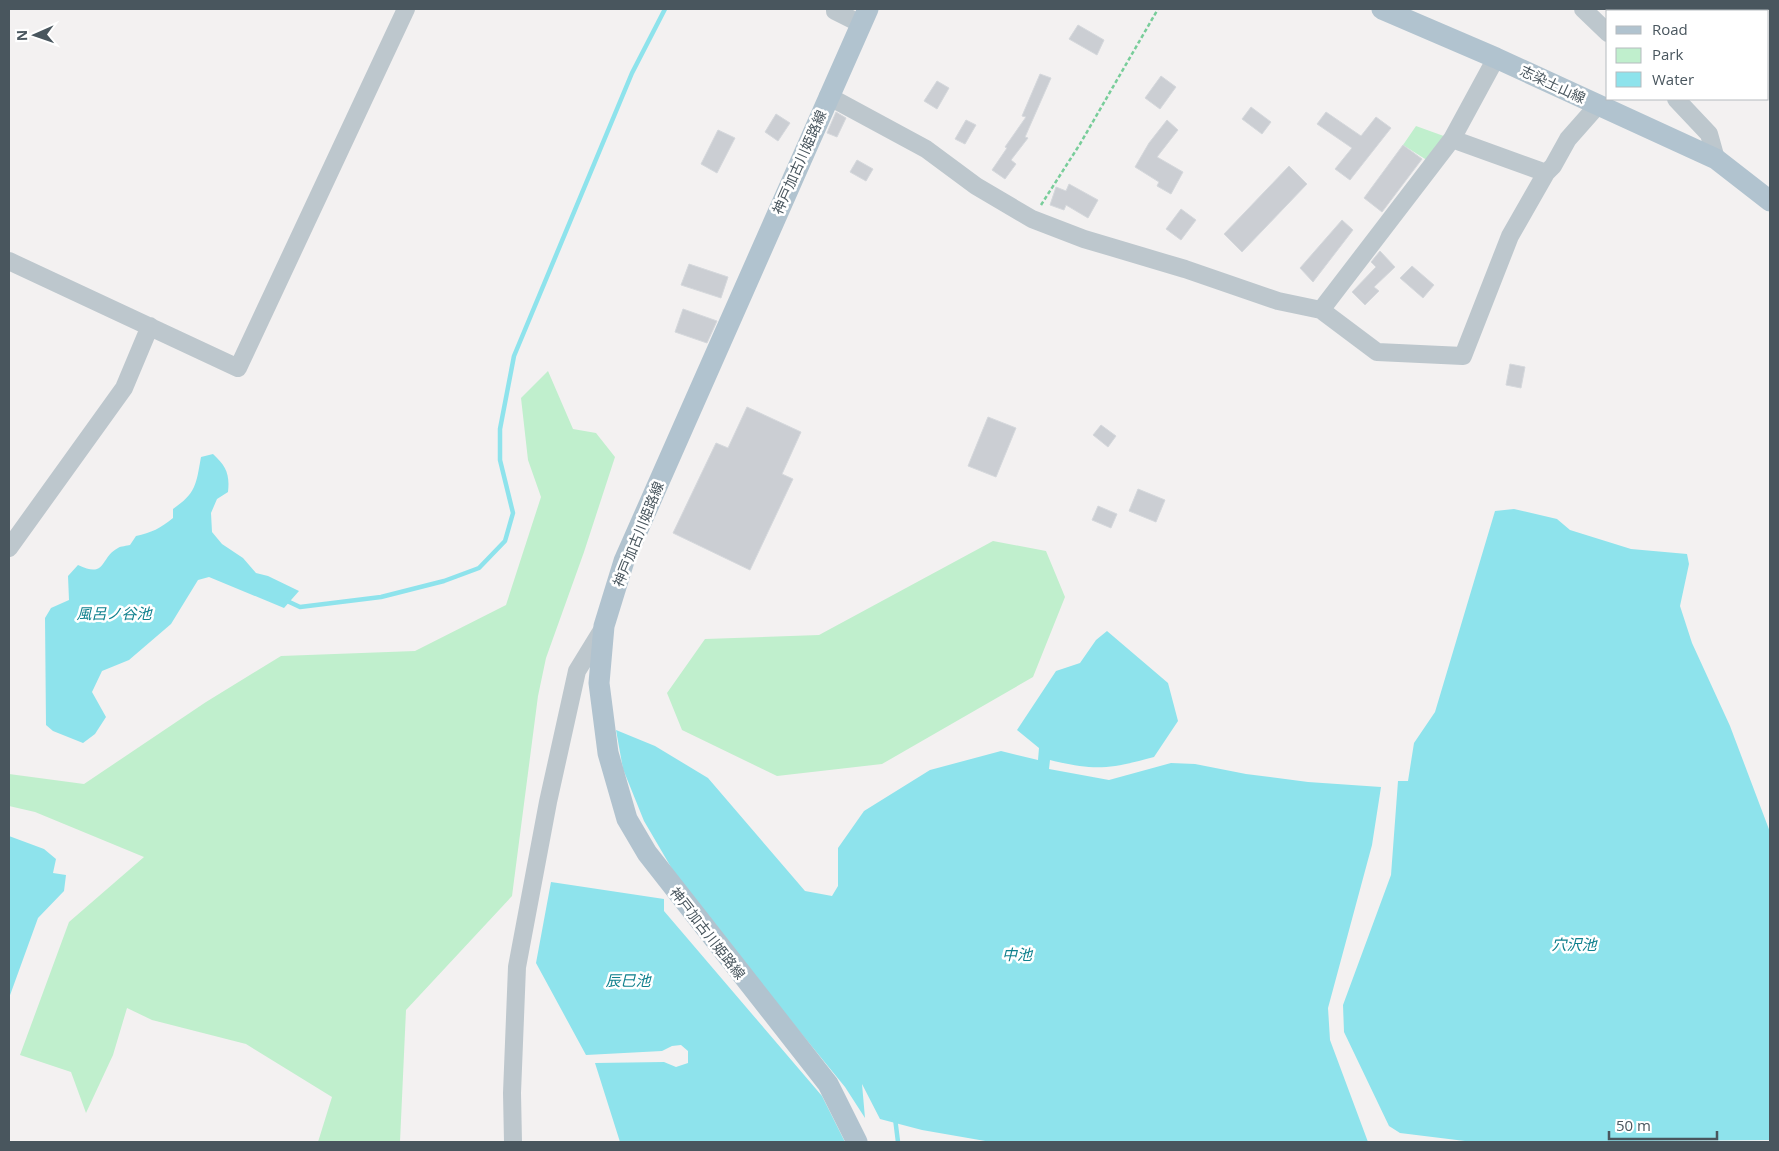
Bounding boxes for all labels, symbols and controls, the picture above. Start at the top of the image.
north arrow [10,10,60,60]
legend [1606,10,1769,100]
text: Road [1652,19,1688,39]
text: N [12,29,31,41]
text: Park [1652,44,1683,64]
street label: 志染土山線 [1517,61,1589,107]
text: Water [1652,69,1694,89]
street label: 神戸加古川姫路線 [768,107,830,217]
street label: 神戸加古川姫路線 [608,479,668,589]
water label: 風呂ノ谷池 [76,603,153,623]
street label: 神戸加古川姫路線 [666,883,750,983]
water label: 穴沢池 [1551,934,1598,954]
water label: 中池 [1002,944,1034,964]
water label: 辰巳池 [605,970,652,990]
scale bar [1609,1108,1716,1140]
text: 50 m [1616,1115,1651,1135]

